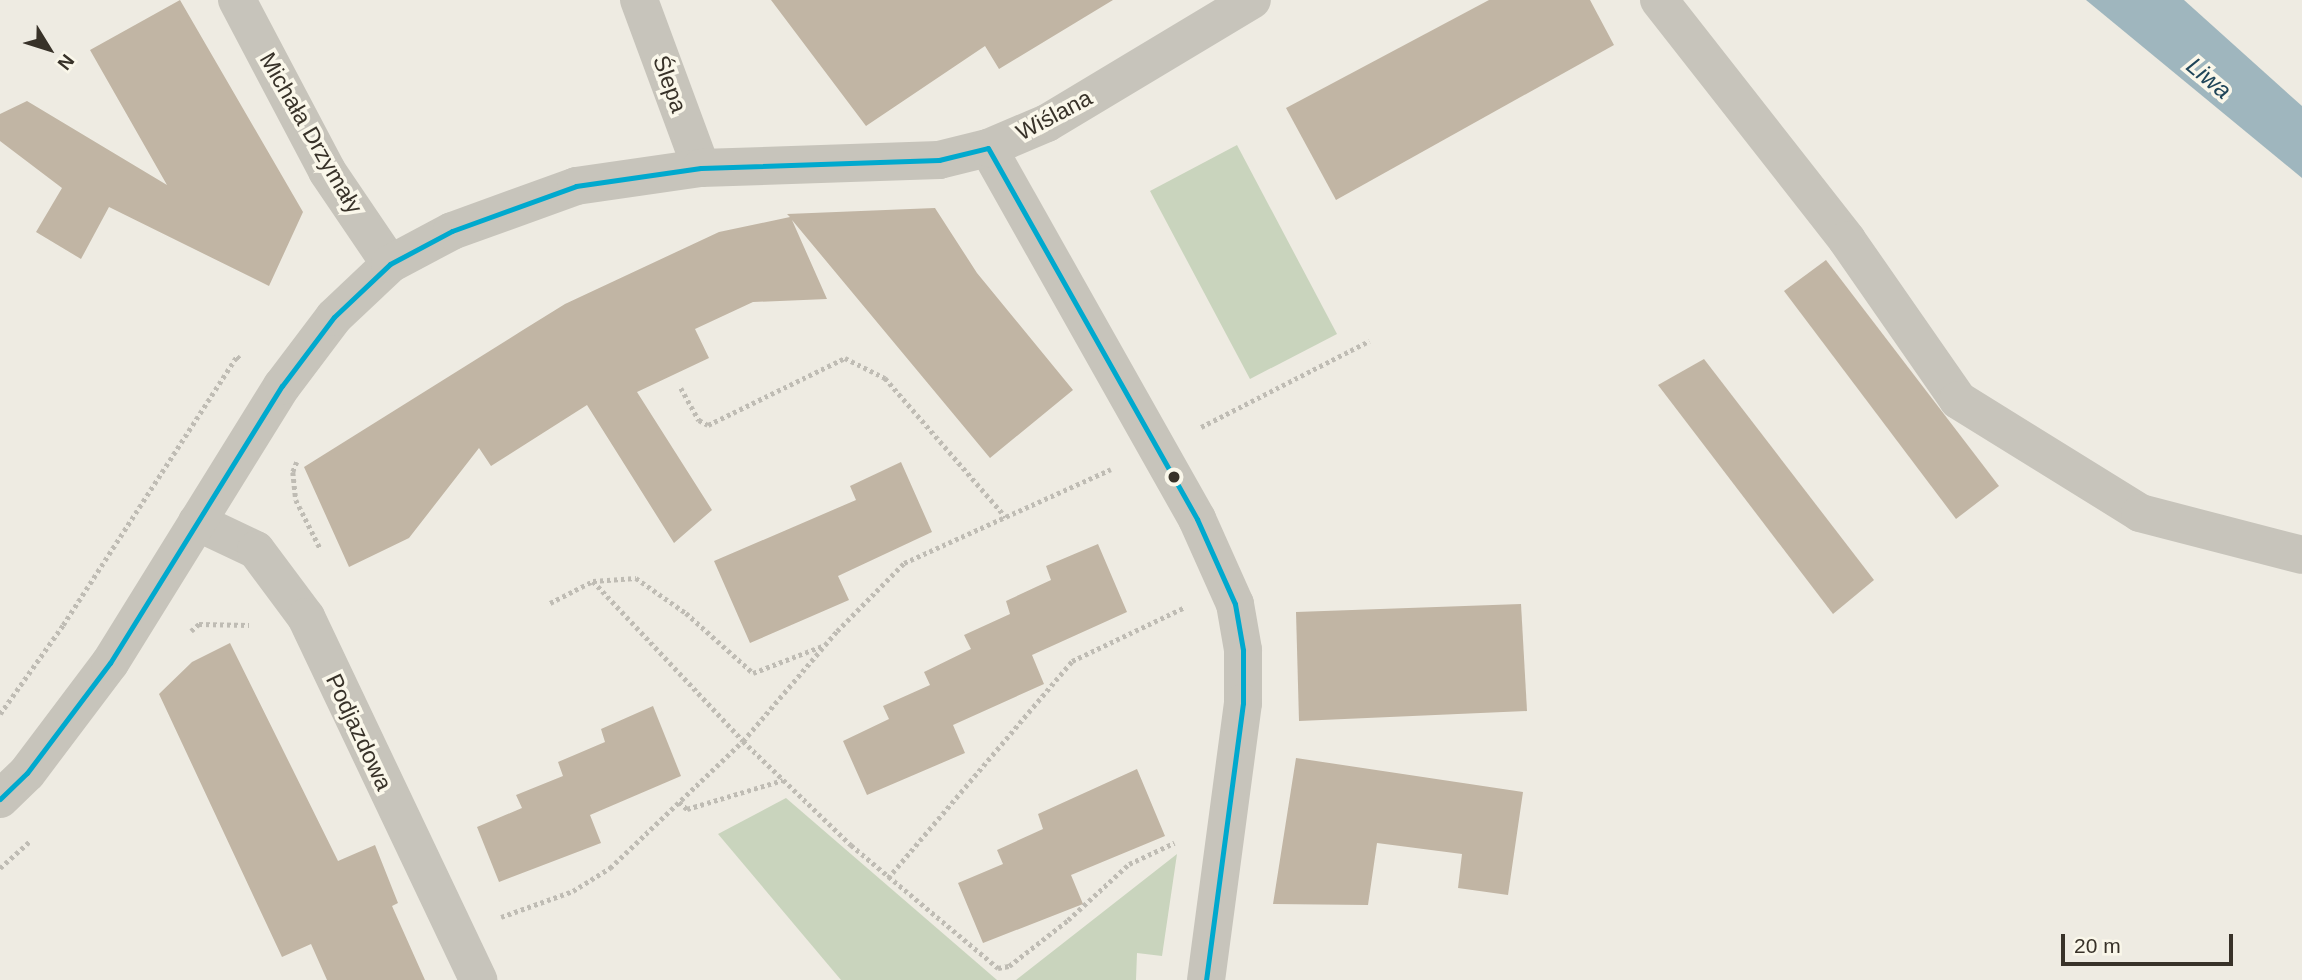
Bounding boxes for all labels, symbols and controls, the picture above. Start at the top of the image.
north arrow [14,14,84,84]
street label: Michała Drzymały [254,48,368,218]
text: N [53,50,78,74]
water label: Liwa [2181,51,2237,105]
street label: Ślepa [647,52,693,116]
street label: Wiślana [1011,84,1097,146]
unlabelled marker [1167,470,1181,484]
street label: Podjazdowa [320,669,398,795]
scale bar [2064,920,2236,964]
text: 20 m [2074,934,2121,957]

